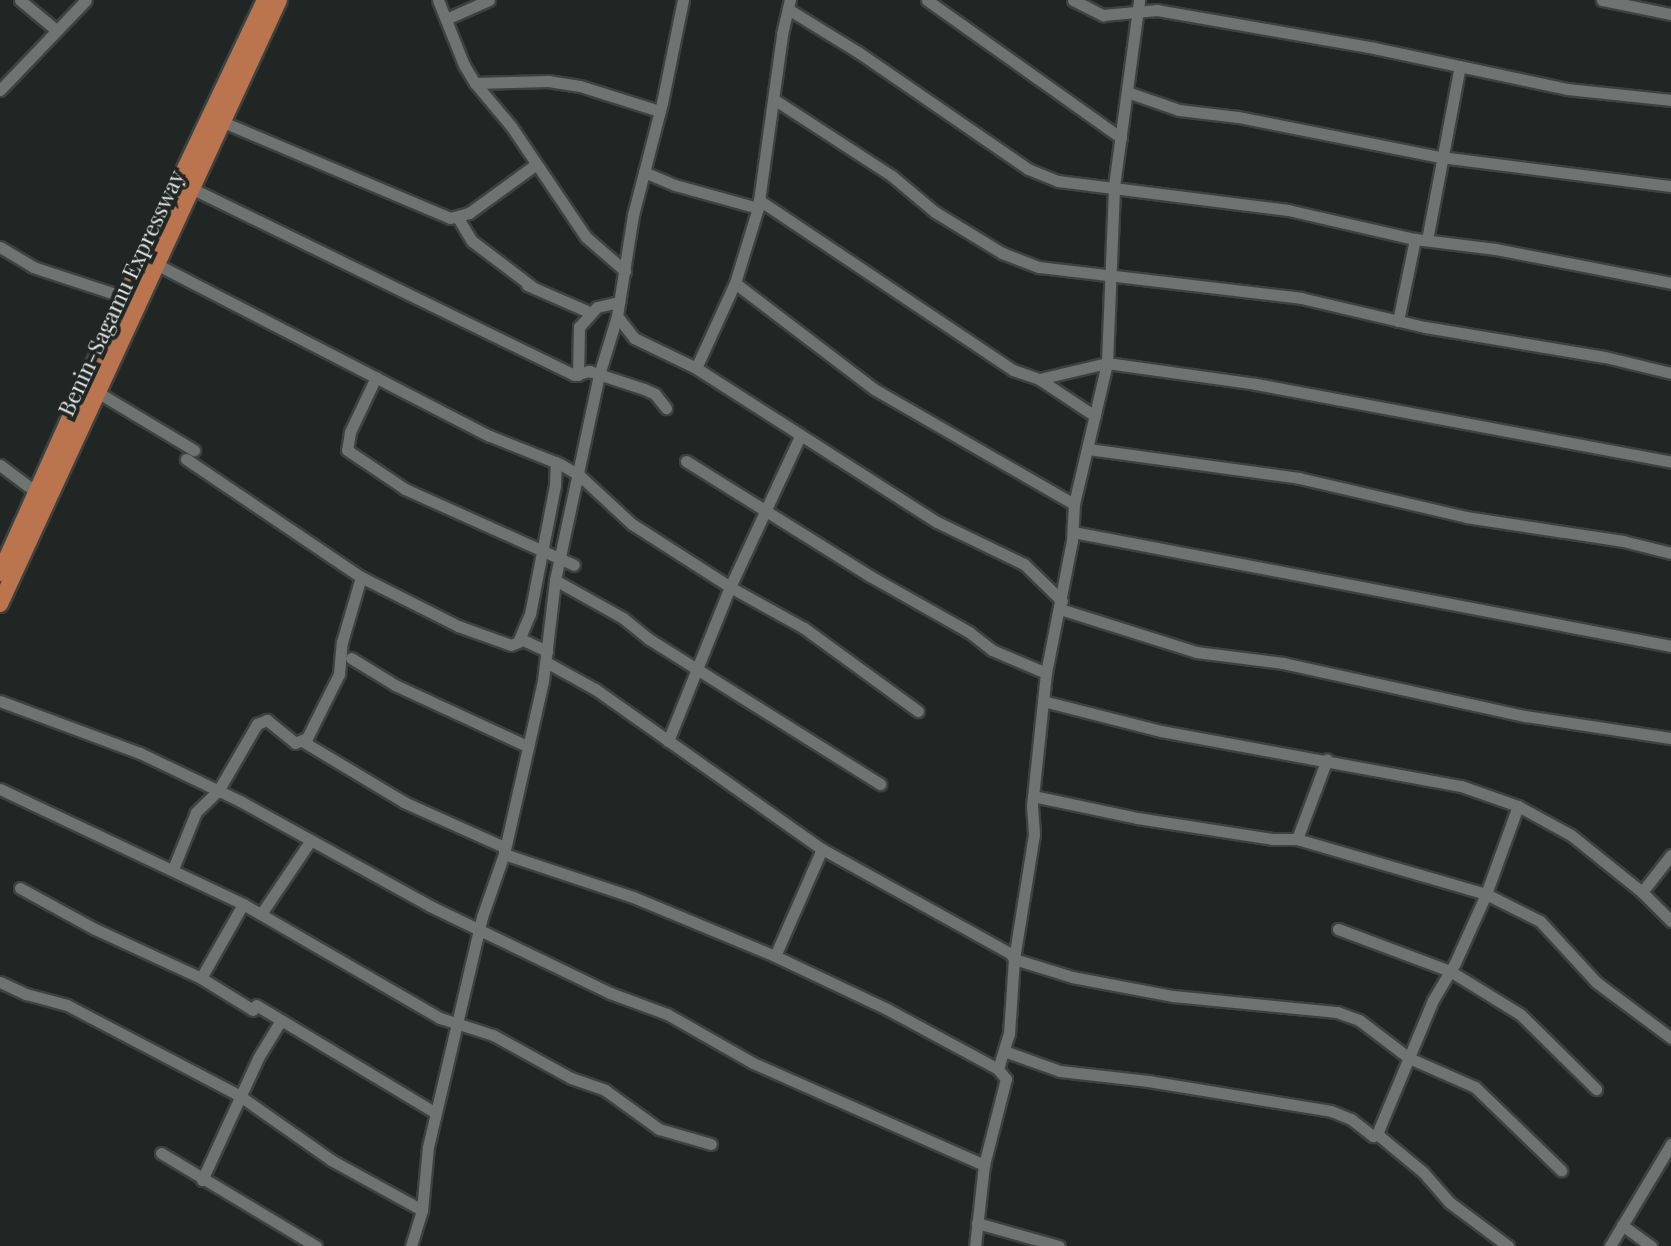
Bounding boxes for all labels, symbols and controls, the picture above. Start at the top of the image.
street label: Benin-Sagamu Expressway [52,166,190,420]

